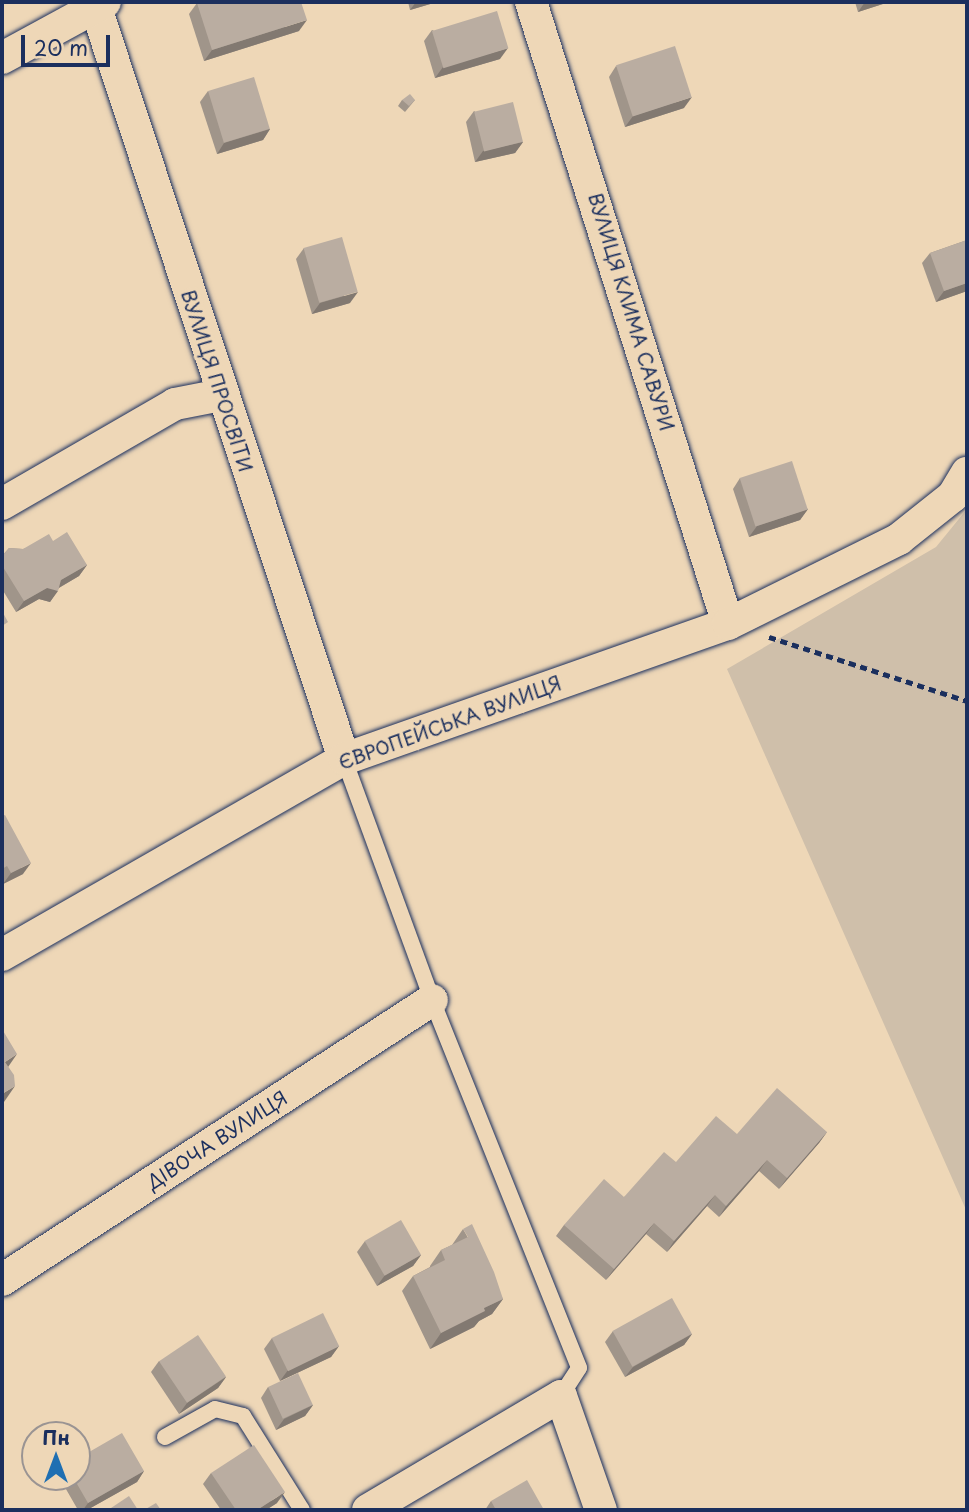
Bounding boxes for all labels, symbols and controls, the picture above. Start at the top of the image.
scale bar [24,21,114,65]
text: 20 m [34,31,88,63]
street label: ВУЛИЦЯ КЛИМА САВУРИ [584,189,678,435]
street label: ВУЛИЦЯ ПРОСВІТИ [177,287,257,475]
street label: ЄВРОПЕЙСЬКА ВУЛИЦЯ [336,672,564,774]
street label: ДІВОЧА ВУЛИЦЯ [142,1086,292,1194]
north arrow [21,1421,91,1491]
text: Пн [42,1423,70,1451]

